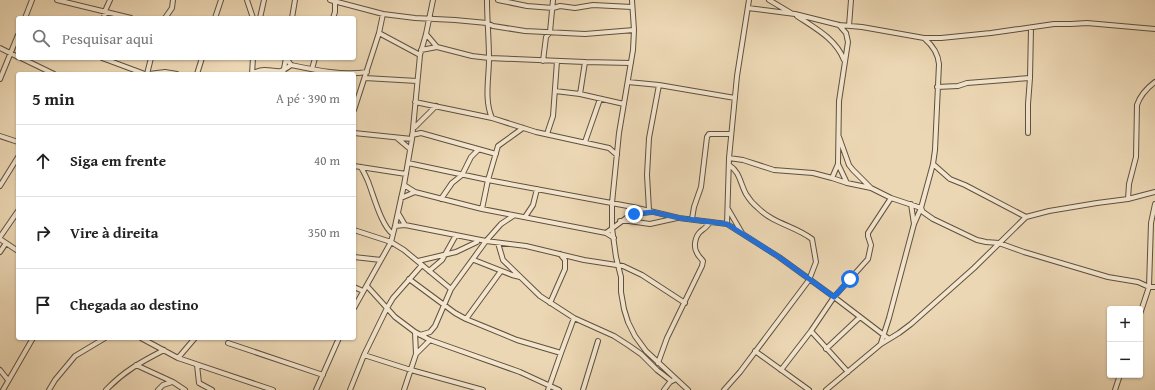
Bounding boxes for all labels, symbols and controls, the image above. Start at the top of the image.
search box [16,16,356,60]
icon: search [30,27,52,49]
text: Pesquisar aqui [62,28,153,49]
text: 5 min [32,86,74,111]
text: A pé · 390 m [276,89,340,108]
icon: ahead [32,150,54,172]
text: Siga em frente [70,150,166,171]
text: 40 m [314,151,340,170]
route end [625,205,643,223]
icon: right [32,222,54,244]
text: Vire à direita [70,222,158,243]
text: 350 m [308,223,340,242]
route start [841,270,859,288]
icon: arrive [32,294,54,316]
text: Chegada ao destino [70,294,198,315]
map controls [1107,306,1143,378]
button: + [1107,306,1143,342]
button: − [1107,342,1143,378]

